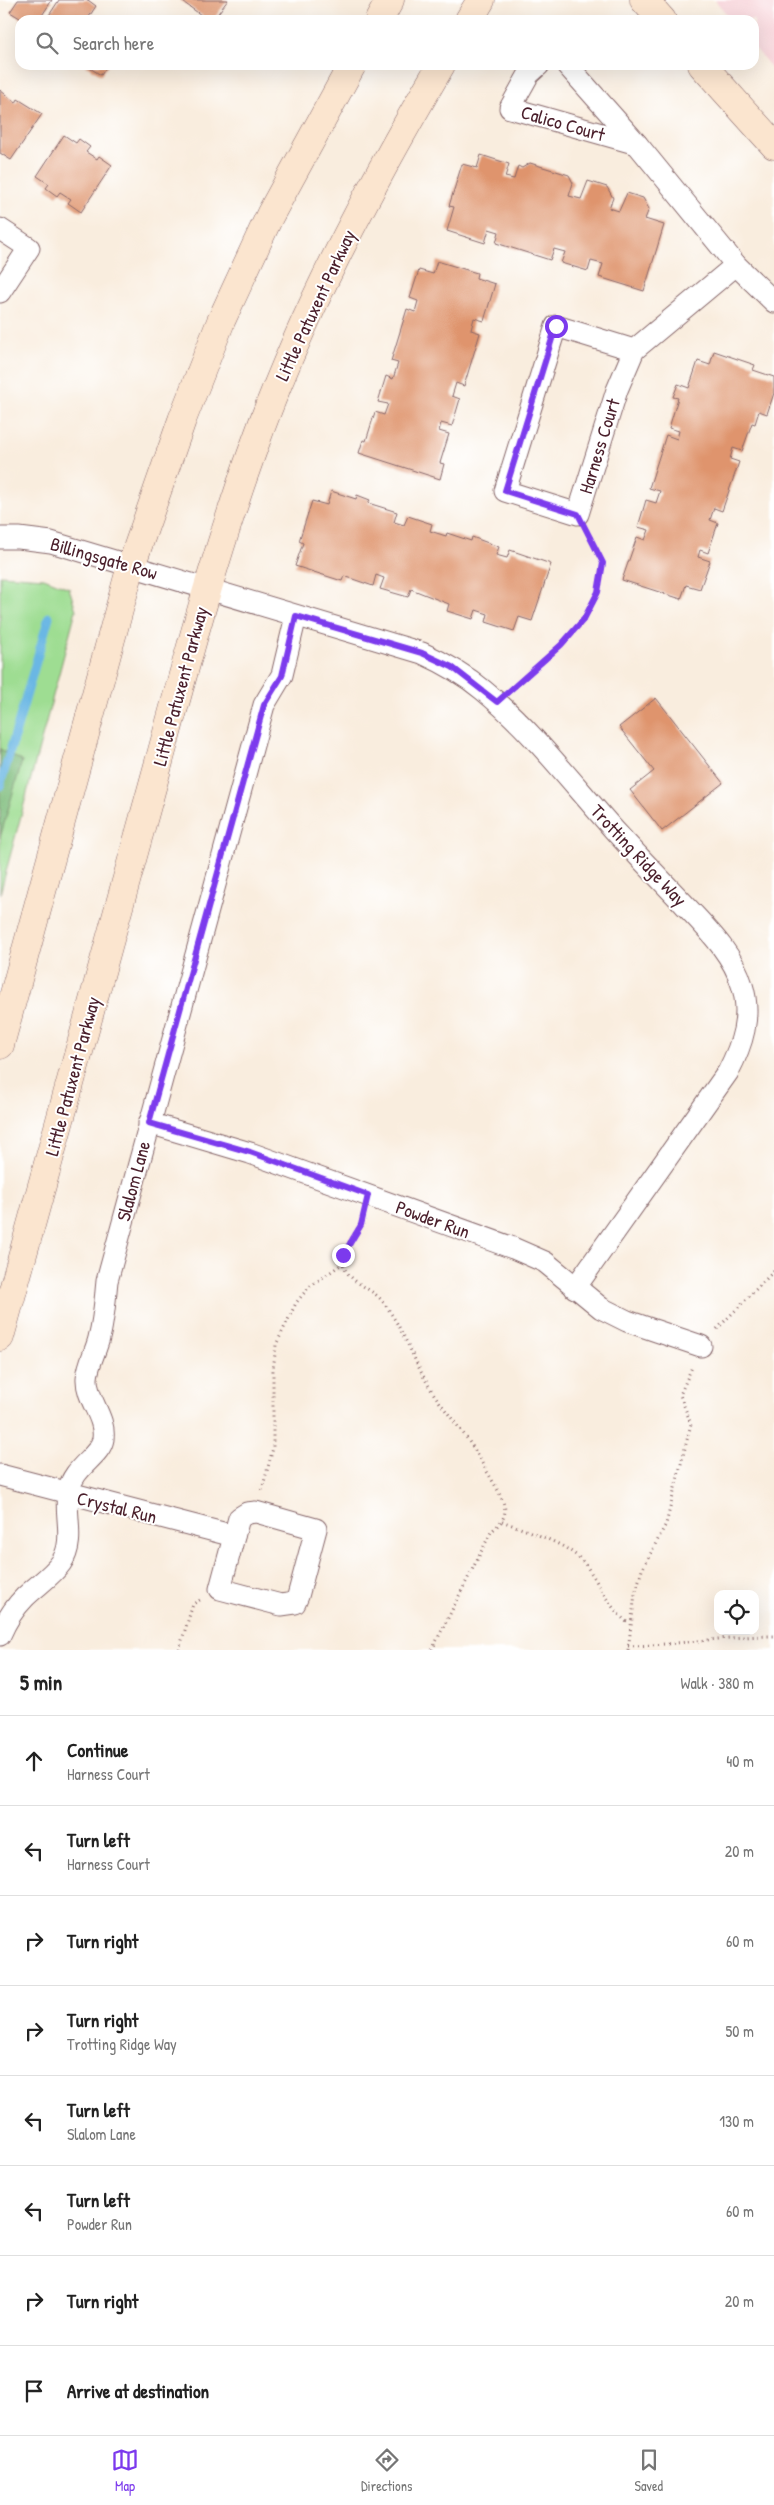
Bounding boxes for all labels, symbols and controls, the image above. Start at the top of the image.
search box [15,15,759,70]
icon: search [33,29,61,57]
text: Search here [73,30,154,56]
street label: Calico Court [518,99,608,147]
street label: Little Patuxent Parkway [269,225,361,385]
route start [545,315,568,338]
street label: Harness Court [572,395,626,497]
street label: Billingsgate Row [47,530,161,586]
street label: Little Patuxent Parkway [146,604,214,768]
street label: Trotting Ridge Way [585,798,693,912]
street label: Little Patuxent Parkway [38,994,106,1158]
street label: Slalom Lane [110,1138,156,1224]
street label: Powder Run [392,1194,474,1244]
route end [332,1244,355,1267]
street label: Crystal Run [74,1485,160,1529]
map controls [714,1590,759,1635]
button: locate [714,1590,759,1635]
text: 5 min [20,1668,62,1697]
text: Walk · 380 m [681,1672,754,1694]
text: Continue [67,1737,128,1763]
icon: ahead [20,1747,48,1775]
text: 40 m [726,1750,754,1772]
text: Harness Court [67,1763,150,1785]
text: Turn left [67,1827,130,1853]
icon: left [20,1837,48,1865]
text: 20 m [725,1840,754,1862]
text: Harness Court [67,1853,150,1875]
icon: right [20,1927,48,1955]
text: Turn right [67,1928,138,1954]
text: 60 m [726,1930,754,1952]
text: Turn right [67,2007,138,2033]
icon: right [20,2017,48,2045]
text: 50 m [726,2020,754,2042]
text: Trotting Ridge Way [67,2033,177,2055]
text: Turn left [67,2097,130,2123]
icon: left [20,2107,48,2135]
text: 130 m [719,2110,754,2132]
text: Slalom Lane [67,2123,136,2145]
text: Turn left [67,2187,130,2213]
icon: left [20,2197,48,2225]
text: 60 m [726,2200,754,2222]
text: Powder Run [67,2213,132,2235]
icon: right [20,2287,48,2315]
text: Turn right [67,2288,138,2314]
text: 20 m [725,2290,754,2312]
icon: arrive [20,2377,48,2405]
text: Arrive at destination [67,2378,209,2404]
tab: Map [111,2446,139,2495]
tab: Directions [361,2446,412,2495]
tab: Saved [634,2446,663,2495]

